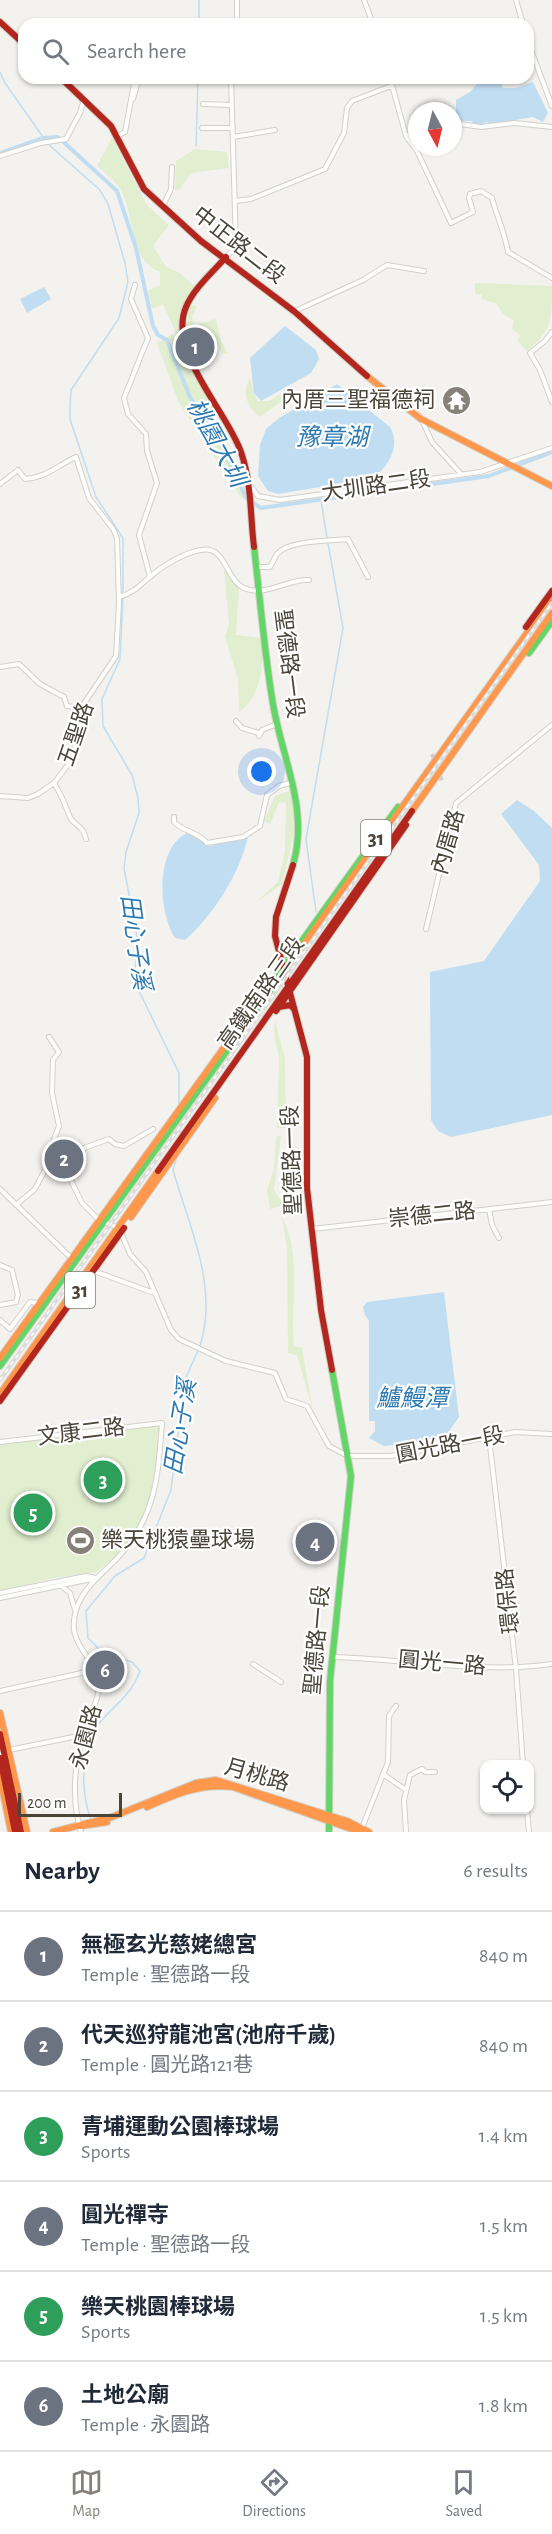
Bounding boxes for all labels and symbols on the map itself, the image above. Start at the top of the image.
north arrow [408,102,462,156]
street label: 中正路二段 [189,202,290,288]
pin: 1 [176,324,214,370]
temple icon: 內厝三聖福德祠 [440,384,472,416]
place label: 內厝三聖福德祠 [281,388,435,411]
water label: 桃園大圳 [182,394,253,493]
water label: 豫章湖 [296,424,372,450]
street label: 大圳路二段 [320,466,432,505]
street label: 聖德路一段 [271,608,308,720]
street label: 五聖路 [54,699,97,769]
your location [247,757,276,786]
street label: 內厝路 [427,807,468,877]
road number: 31 [361,820,391,856]
water label: 田心子溪 [116,893,156,994]
street label: 高鐵南路三段 [213,932,308,1053]
street label: 聖德路一段 [278,1105,305,1215]
pin: 2 [44,1136,84,1182]
street label: 崇德二路 [387,1198,477,1231]
road number: 31 [65,1272,95,1308]
water label: 田心子溪 [160,1374,201,1476]
water label: 鱸鰻潭 [376,1385,452,1411]
street label: 文康二路 [36,1415,126,1448]
street label: 圓光路一段 [394,1423,506,1466]
pin: 3 [84,1458,122,1502]
pin: 5 [14,1490,52,1536]
pin: 4 [296,1520,334,1564]
sports icon: 樂天桃猿壘球場 [64,1524,96,1556]
place label: 樂天桃猿壘球場 [101,1528,255,1551]
street label: 環保路 [493,1567,522,1635]
street label: 聖德路一段 [300,1584,333,1696]
street label: 圓光一路 [397,1647,487,1678]
pin: 6 [86,1648,124,1692]
street label: 永園路 [66,1702,105,1772]
street label: 月桃路 [222,1754,292,1795]
scale bar [18,1790,122,1818]

